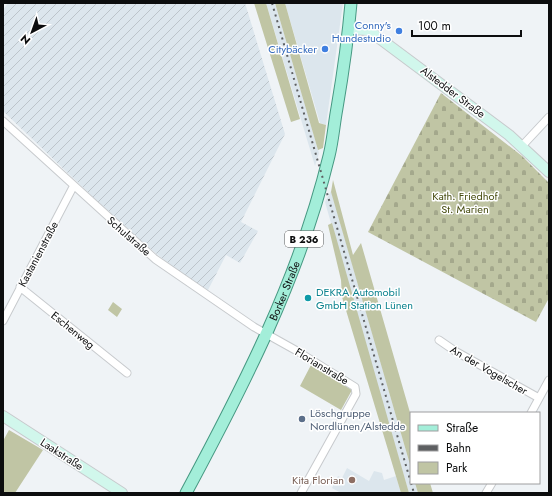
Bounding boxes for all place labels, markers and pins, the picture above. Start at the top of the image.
place label: Conny's Hundestudio [332,17,392,46]
marker: Conny's Hundestudio [394,26,404,36]
place label: Citybäcker [268,41,317,57]
marker: Citybäcker [320,44,330,54]
place label: DEKRA Automobil GmbH Station Lünen [316,284,413,313]
marker: DEKRA Automobil GmbH Station Lünen [303,293,313,303]
place label: Löschgruppe Nordlünen/Alstedde [310,405,406,434]
marker: Löschgruppe Nordlünen/Alstedde [297,414,307,424]
place label: Kita Florian [292,472,344,488]
marker: Kita Florian [347,475,357,485]

